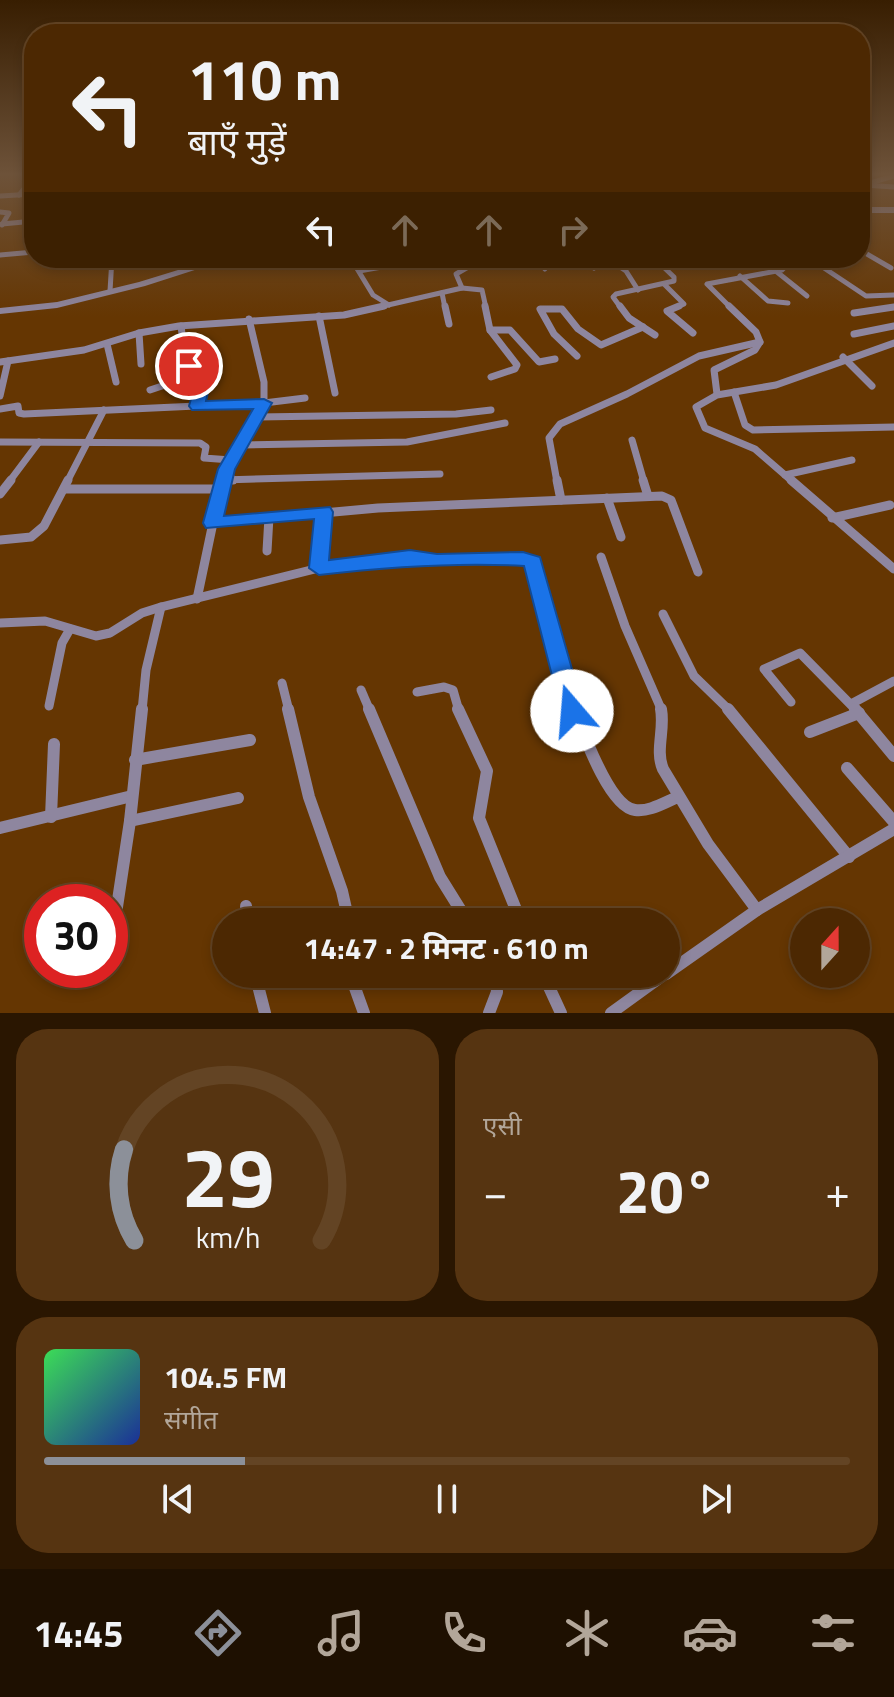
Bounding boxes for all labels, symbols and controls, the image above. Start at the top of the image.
text: 110 m [188,37,341,122]
icon: left [56,56,160,160]
text: बाएँ मुड़ें [188,114,287,169]
icon: left [299,208,343,252]
icon: ahead [383,208,427,252]
icon: ahead [467,208,511,252]
icon: right [551,208,595,252]
pin [155,332,223,400]
icon: arrive [167,344,211,388]
position arrow [530,669,614,753]
speed limit sign: 30 [24,884,128,988]
north arrow [790,908,870,988]
map controls [790,908,870,988]
text: 14:47 · 2 मिनट · 610 m [303,925,589,971]
text: एसी [483,1106,522,1145]
text: 29 [181,1113,274,1239]
text: 20° [616,1145,717,1236]
text: − [483,1158,508,1225]
text: + [825,1158,850,1225]
text: km/h [195,1216,260,1259]
text: 104.5 FM [164,1354,287,1400]
text: संगीत [164,1400,218,1439]
icon: previous [156,1477,200,1521]
icon: pause [425,1477,469,1521]
icon: next [694,1477,738,1521]
icon: directions [190,1605,246,1661]
icon: music [313,1605,369,1661]
icon: phone [436,1605,492,1661]
icon: climate [559,1605,615,1661]
icon: car [682,1605,738,1661]
icon: filters [805,1605,861,1661]
text: 14:45 [33,1606,123,1661]

